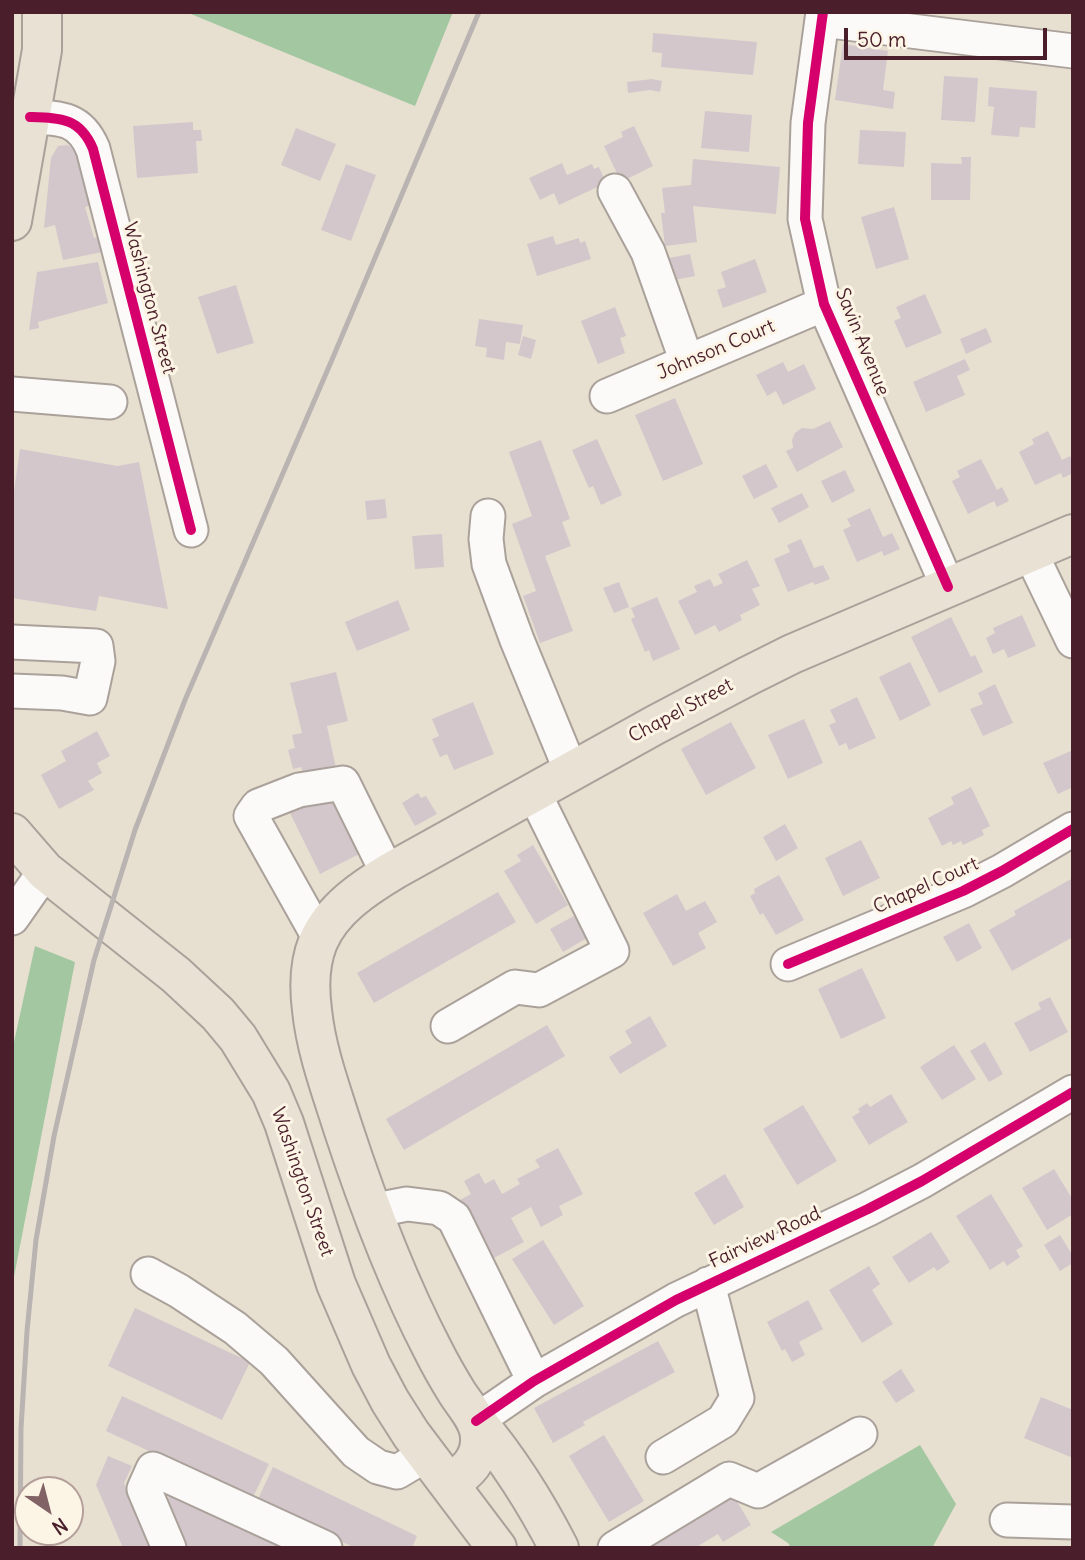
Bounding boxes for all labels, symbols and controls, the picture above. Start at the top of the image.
scale bar [847,14,1050,58]
text: 50 m [857,26,906,53]
street label: Washington Street [118,220,180,376]
street label: Savin Avenue [830,285,894,399]
street label: Johnson Court [654,315,778,385]
street label: Chapel Street [625,674,737,748]
street label: Chapel Court [870,853,982,919]
street label: Washington Street [266,1104,338,1260]
street label: Fairview Road [706,1202,824,1274]
north arrow [14,1476,84,1546]
text: N [48,1513,72,1540]

